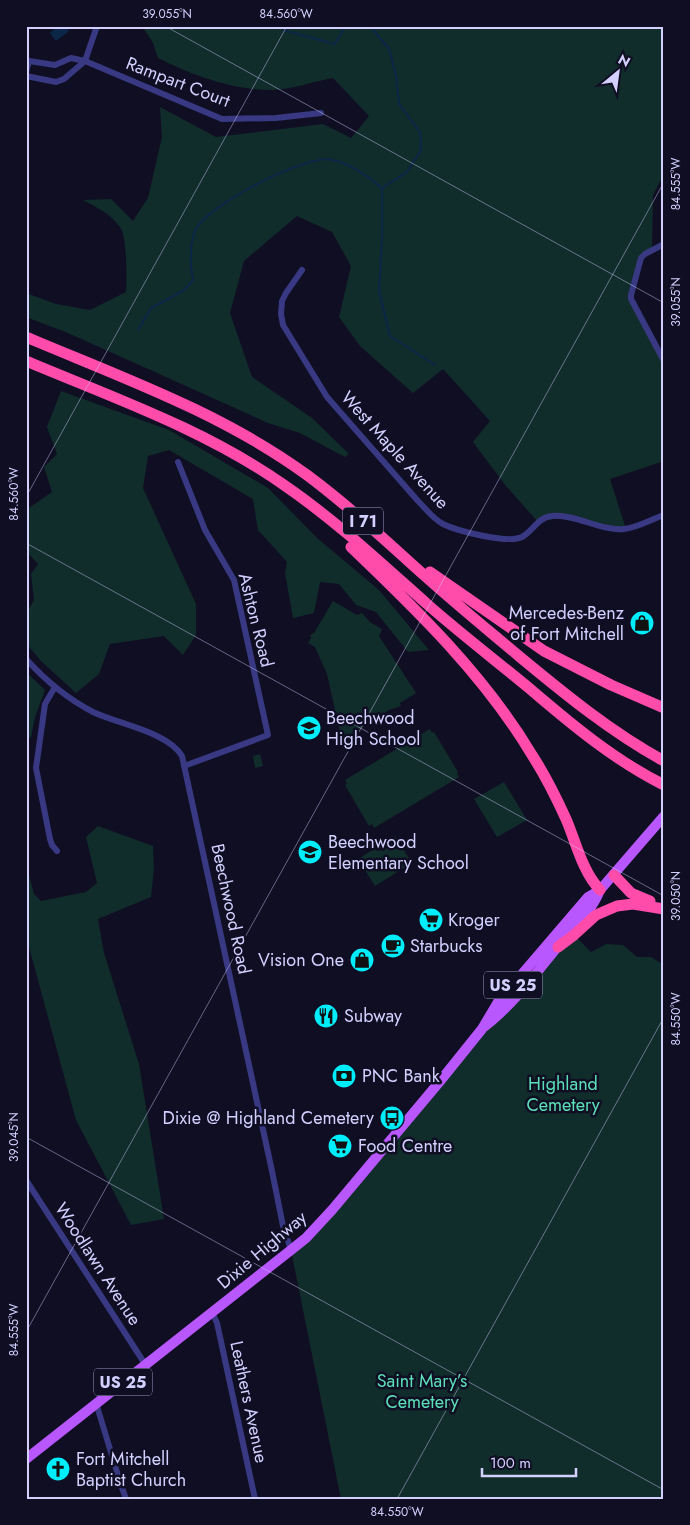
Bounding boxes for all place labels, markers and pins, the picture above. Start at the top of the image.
place label: Mercedes-Benz of Fort Mitchell [509,600,625,647]
shop icon: Mercedes-Benz of Fort Mitchell [629,610,655,636]
place label: Beechwood High School [326,705,420,752]
school or university icon: Beechwood High School [296,715,322,741]
place label: Beechwood Elementary School [328,829,469,876]
school or university icon: Beechwood Elementary School [297,839,323,865]
supermarket icon: Kroger [418,907,444,933]
place label: Kroger [448,907,500,933]
cafe icon: Starbucks [380,933,406,959]
place label: Starbucks [410,933,483,959]
place label: Vision One [258,947,344,973]
shop icon: Vision One [349,947,375,973]
restaurant icon: Subway [313,1003,339,1029]
place label: Subway [344,1003,402,1029]
bank icon: PNC Bank [331,1063,357,1089]
place label: PNC Bank [362,1063,440,1089]
place label: Dixie @ Highland Cemetery [163,1105,374,1131]
bus stop icon: Dixie @ Highland Cemetery [379,1105,405,1131]
supermarket icon: Food Centre [327,1133,353,1159]
place label: Food Centre [358,1133,452,1159]
place label: Fort Mitchell Baptist Church [76,1446,186,1493]
church icon: Fort Mitchell Baptist Church [45,1456,71,1482]

